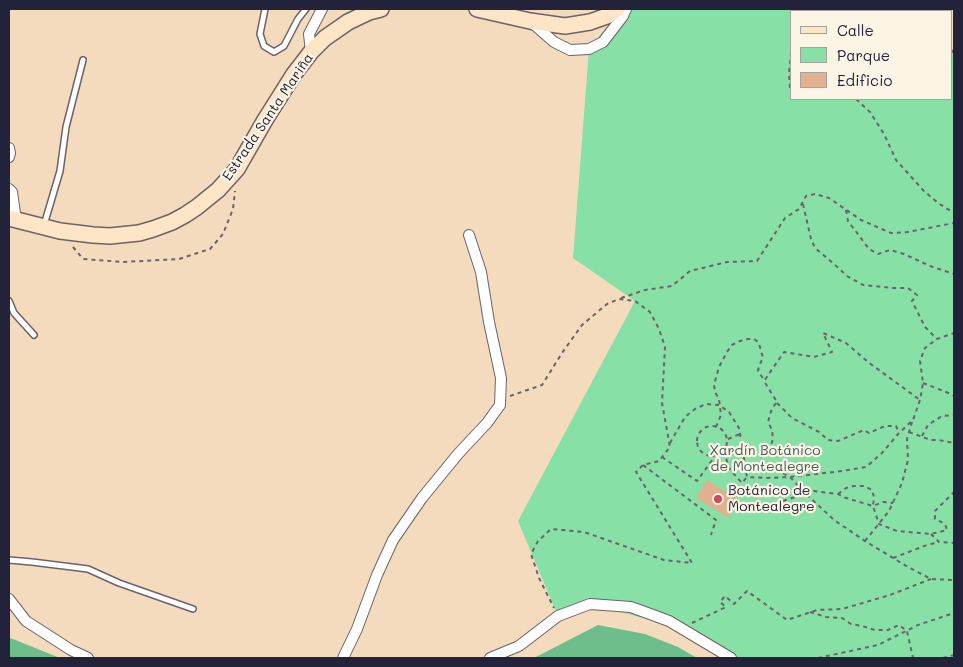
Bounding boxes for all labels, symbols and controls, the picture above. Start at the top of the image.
legend [790,10,953,100]
text: Calle [837,20,874,40]
text: Parque [837,45,890,65]
street label: Estrada Santa Mariña [219,50,317,184]
text: Edificio [837,70,892,90]
park label: Xardín Botánico de Montealegre [709,443,821,476]
place label: Botánico de Montealegre [728,483,815,516]
marker: Botánico de Montealegre [712,493,724,505]

